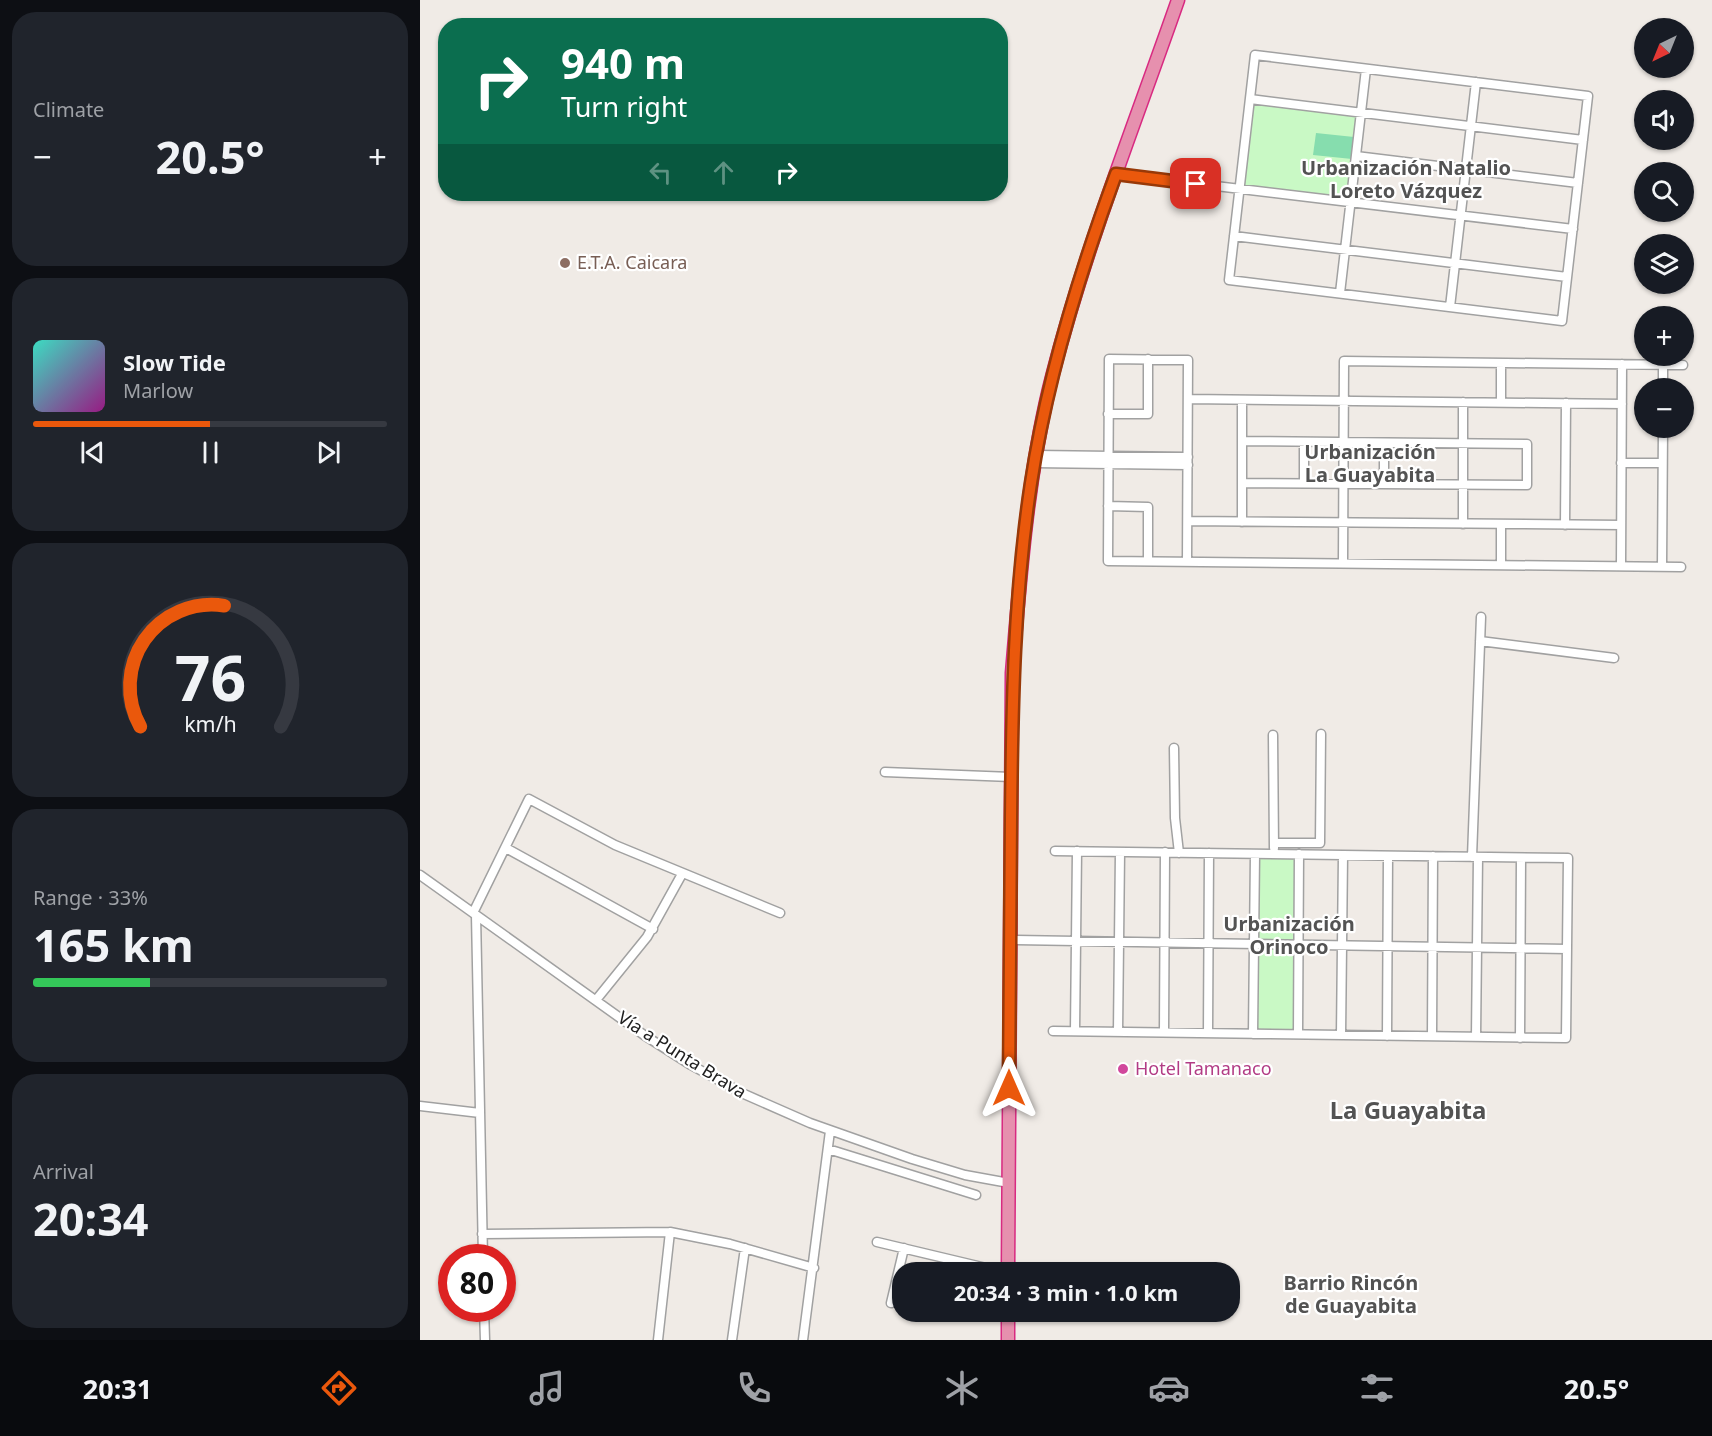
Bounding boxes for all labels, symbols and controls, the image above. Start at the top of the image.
north arrow [1634,18,1694,78]
map controls [1634,18,1694,438]
text: 940 m [561,34,685,91]
icon: right [462,42,540,120]
text: Turn right [561,88,687,125]
button: sound [1634,90,1694,150]
text: Climate [33,96,104,123]
text: 20.5° [156,126,264,187]
text: − [33,134,52,179]
text: + [368,134,387,179]
district label: Urbanización Natalio Loreto Vázquez [1301,154,1511,204]
icon: left [644,156,677,189]
icon: ahead [707,156,740,189]
icon: right [770,156,803,189]
pin [1170,158,1221,209]
button: search [1634,162,1694,222]
icon: arrive [1179,167,1212,200]
button: layers [1634,234,1694,294]
place label: E.T.A. Caicara [577,250,687,274]
marker: E.T.A. Caicara [558,256,572,270]
button: + [1634,306,1694,366]
text: Slow Tide [123,347,226,377]
text: Marlow [123,377,193,404]
button: − [1634,378,1694,438]
icon: previous [76,436,109,469]
icon: pause [194,436,227,469]
icon: next [312,436,345,469]
district label: Urbanización La Guayabita [1304,438,1436,488]
text: 76 [174,634,246,719]
text: km/h [184,709,236,738]
text: Range · 33% [33,884,148,911]
district label: Urbanización Orinoco [1223,910,1355,960]
text: 165 km [33,914,194,975]
street label: Vía a Punta Brava [614,1005,751,1103]
position arrow [977,1056,1041,1120]
place label: Hotel Tamanaco [1135,1056,1272,1080]
marker: Hotel Tamanaco [1116,1062,1130,1076]
district label: La Guayabita [1330,1093,1486,1126]
text: Arrival [33,1158,94,1185]
text: 20:34 [33,1188,149,1249]
speed limit sign: 80 [438,1244,516,1322]
district label: Barrio Rincón de Guayabita [1284,1269,1418,1319]
text: 20:34 · 3 min · 1.0 km [954,1277,1178,1307]
icon: directions [318,1367,360,1409]
icon: music [526,1367,568,1409]
icon: phone [733,1367,775,1409]
icon: climate [941,1367,983,1409]
icon: car [1148,1367,1190,1409]
icon: filters [1356,1367,1398,1409]
text: 20:31 [83,1370,152,1407]
text: 20.5° [1564,1370,1629,1407]

